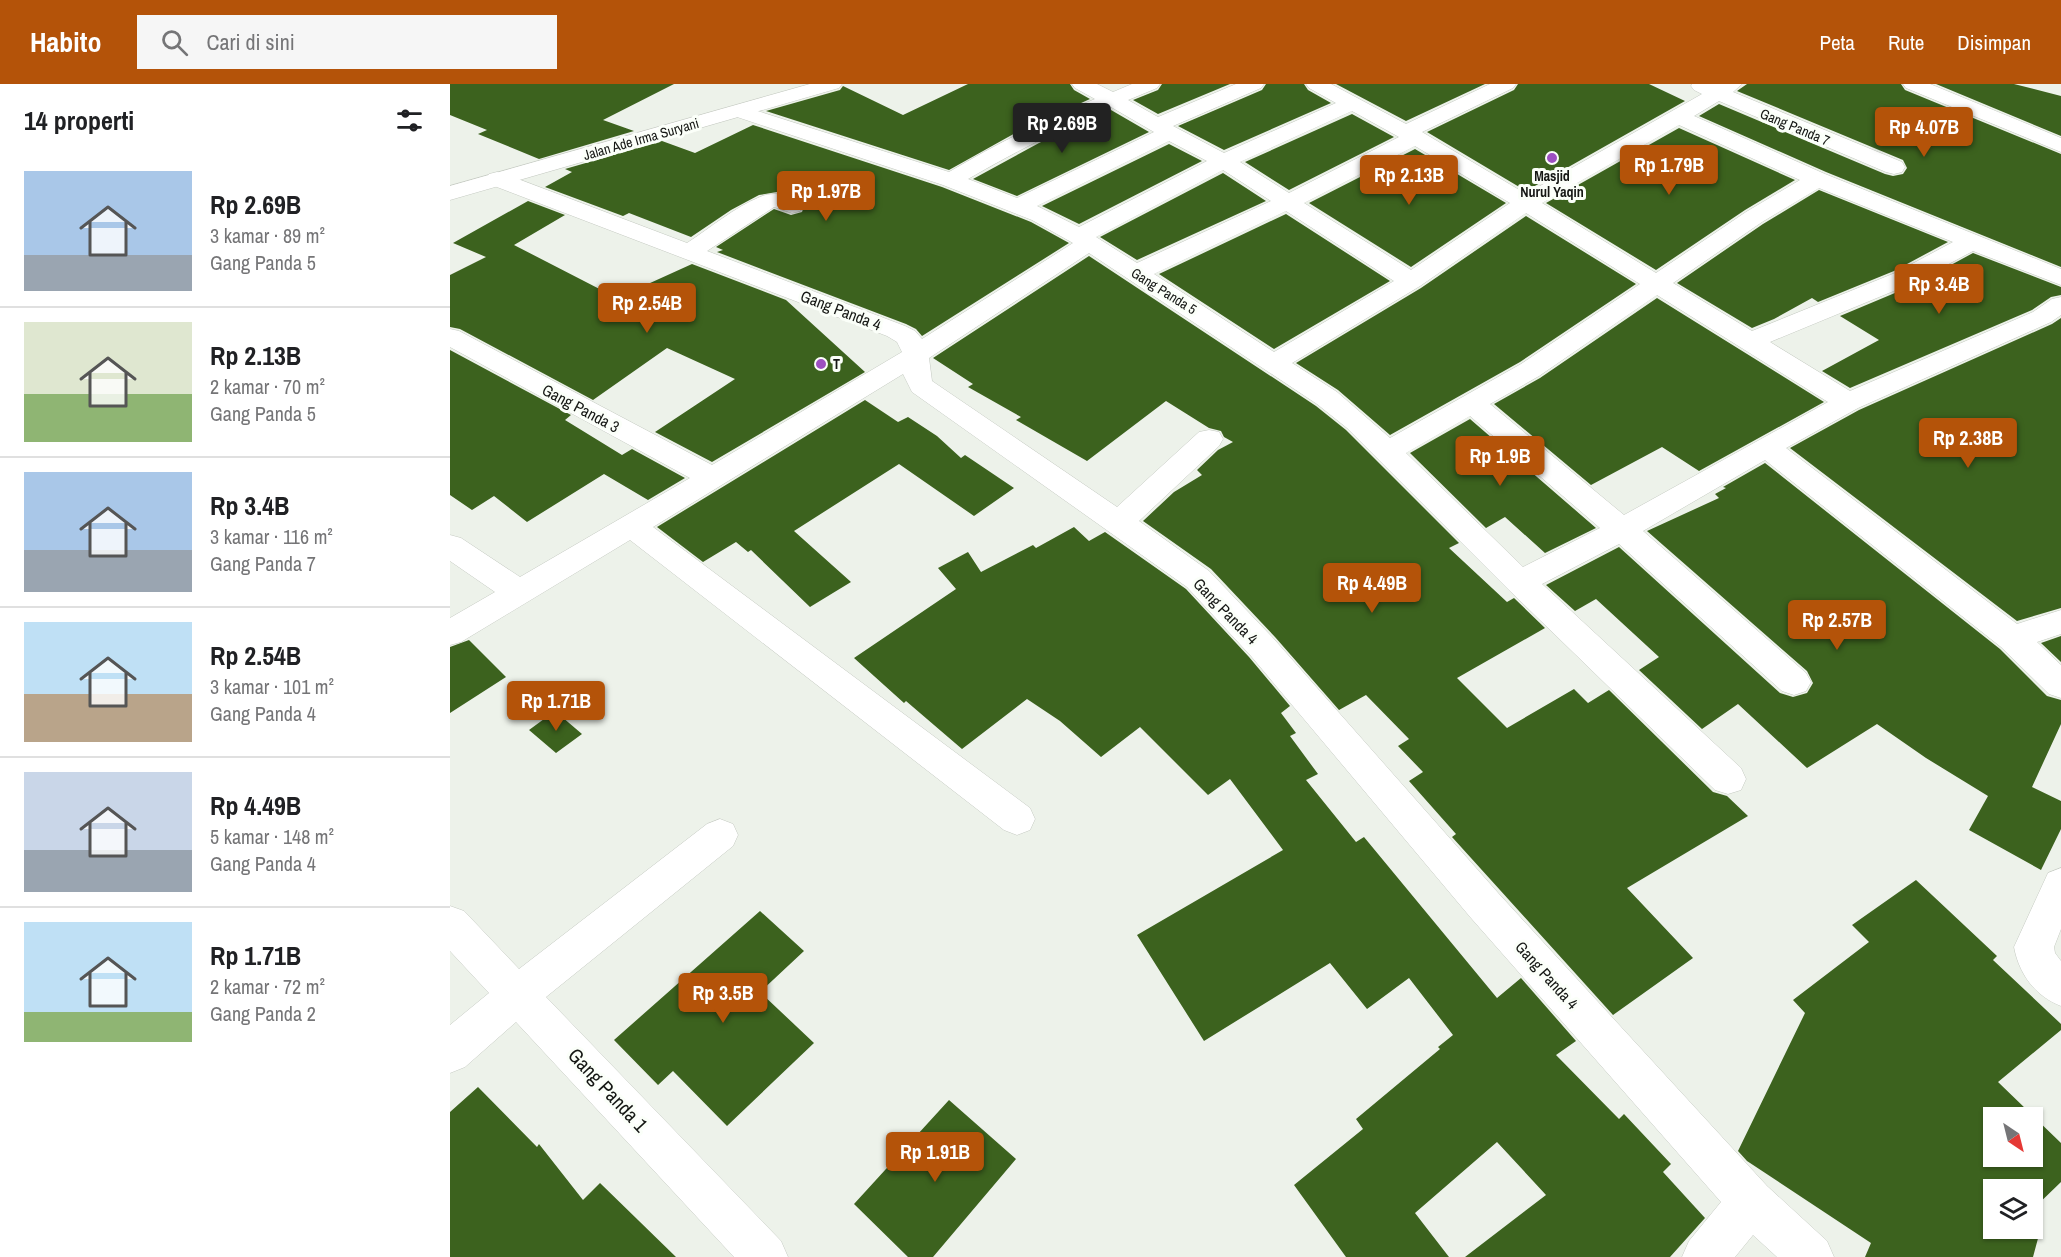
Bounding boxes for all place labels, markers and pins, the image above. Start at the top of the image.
pin: Rp 2.69B [1000,103,1124,154]
pin: Rp 4.07B [1862,107,1986,158]
pin: Rp 1.79B [1607,145,1731,196]
marker: Masjid Nurul Yaqin [1545,151,1559,165]
pin: Rp 2.13B [1347,155,1471,206]
place label: Masjid Nurul Yaqin [1520,167,1584,201]
pin: Rp 1.97B [764,171,888,222]
pin: Rp 3.4B [1884,264,1994,315]
pin: Rp 2.54B [585,283,709,334]
place label: T [833,355,840,373]
marker: T [814,357,828,371]
pin: Rp 2.38B [1906,418,2030,469]
pin: Rp 1.9B [1445,436,1555,487]
pin: Rp 4.49B [1310,563,1434,614]
pin: Rp 2.57B [1775,600,1899,651]
pin: Rp 1.71B [494,681,618,732]
pin: Rp 3.5B [668,973,778,1024]
pin: Rp 1.91B [873,1132,997,1183]

